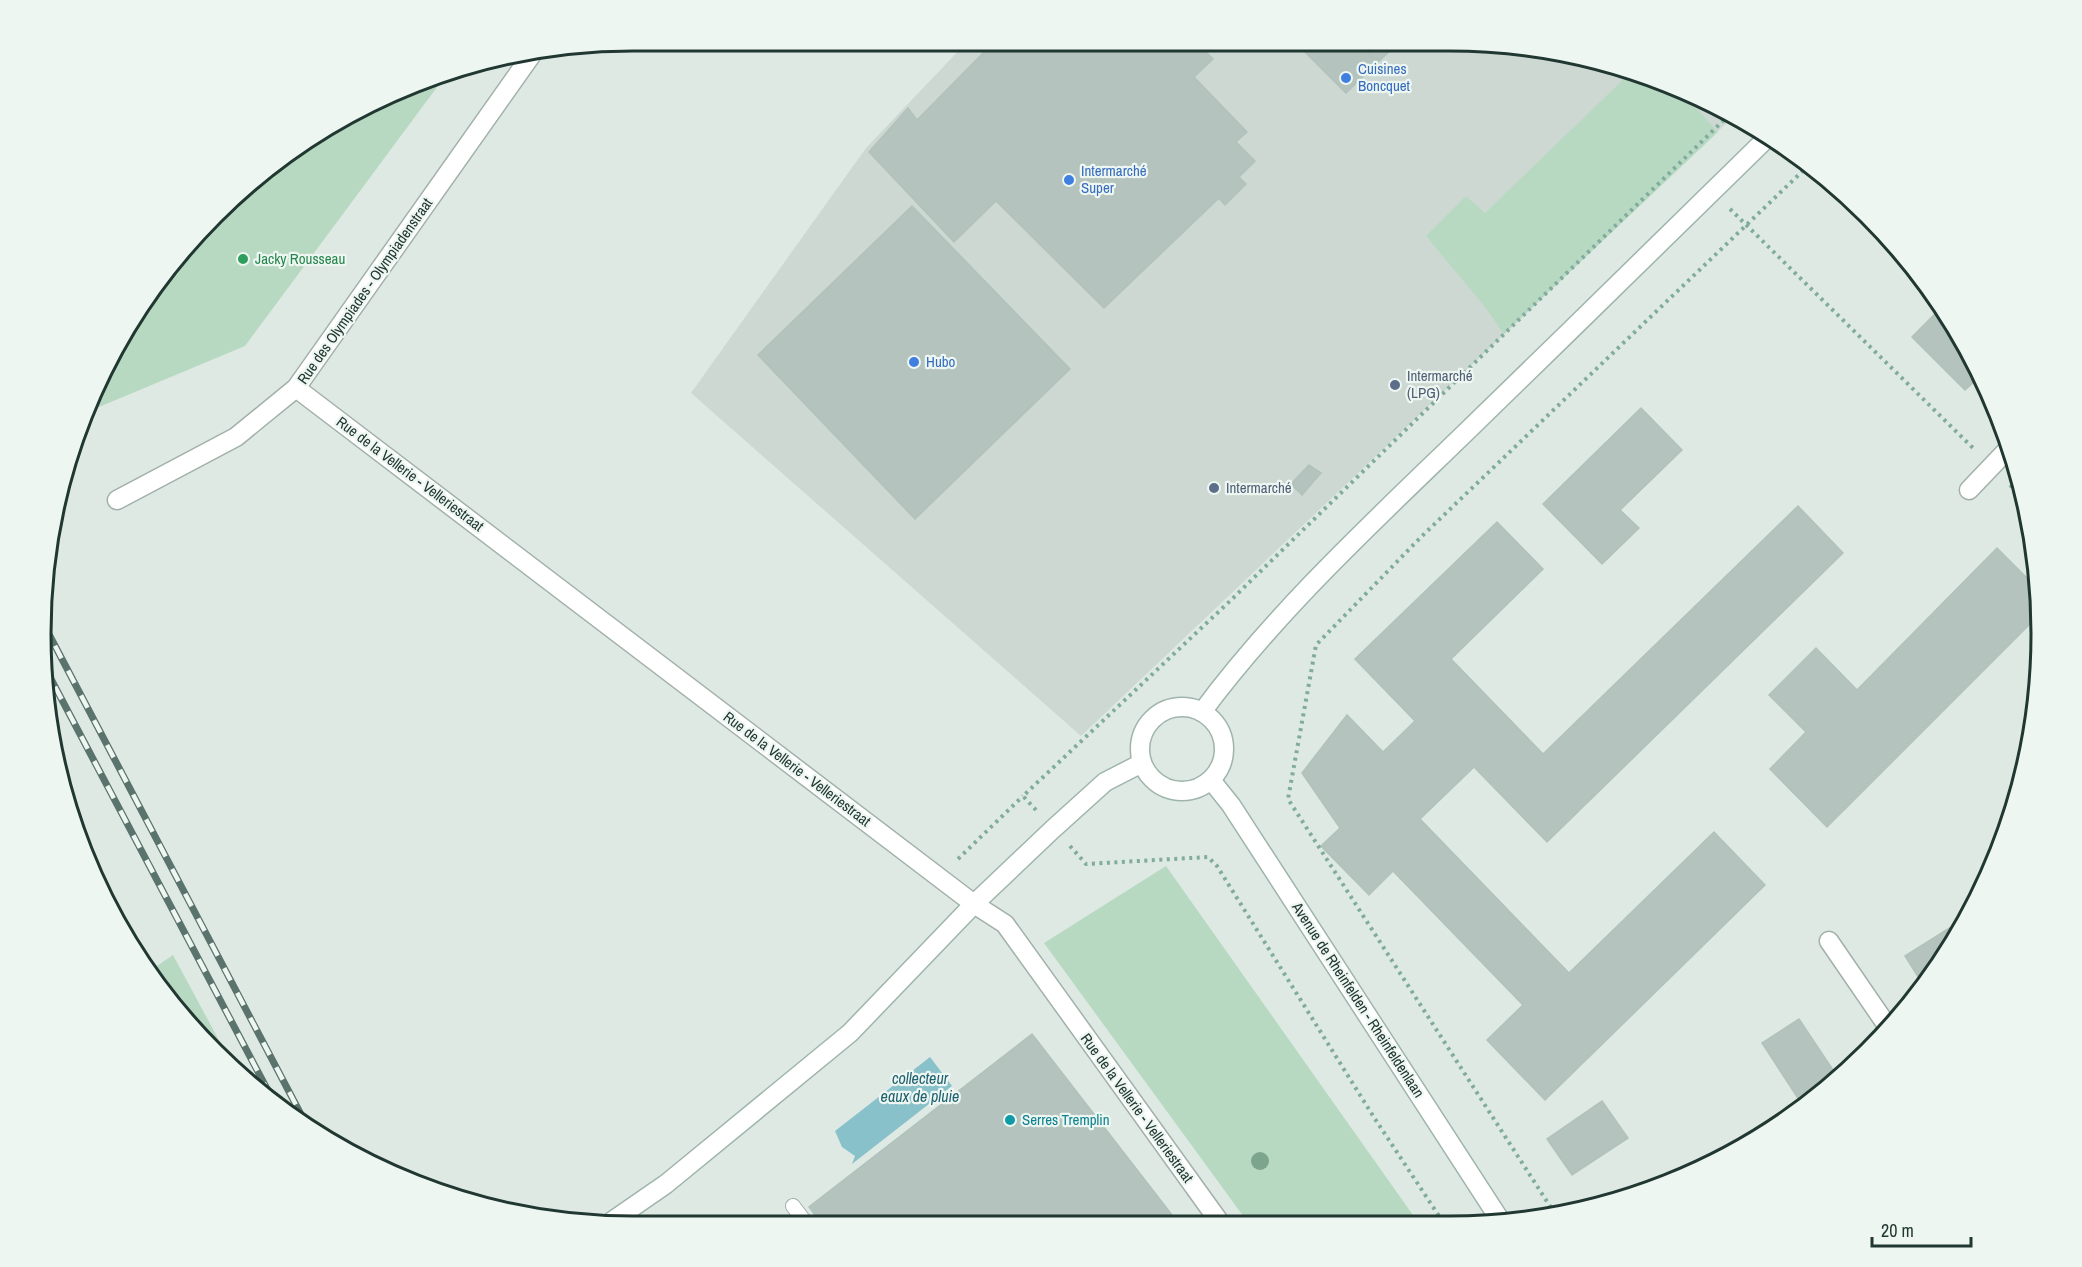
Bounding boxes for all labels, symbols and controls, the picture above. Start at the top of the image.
place label: Cuisines Boncquet [1358,58,1411,96]
marker: Cuisines Boncquet [1339,71,1353,85]
place label: Intermarché Super [1081,160,1147,198]
marker: Intermarché Super [1062,173,1076,187]
street label: Rue des Olympiades - Olympiadenstraat [292,193,437,388]
place label: Jacky Rousseau [255,248,345,269]
marker: Jacky Rousseau [236,252,250,266]
place label: Hubo [926,351,956,372]
marker: Hubo [907,355,921,369]
place label: Intermarché (LPG) [1407,365,1473,403]
marker: Intermarché (LPG) [1388,378,1402,392]
street label: Rue de la Vellerie - Velleriestraat [332,411,489,536]
place label: Intermarché [1226,477,1292,498]
marker: Intermarché [1207,481,1221,495]
street label: Rue de la Vellerie - Velleriestraat [719,706,876,831]
street label: Avenue de Rheinfelden - Rheinfeldenlaan [1287,897,1430,1101]
street label: Rue de la Vellerie - Velleriestraat [1076,1029,1199,1187]
water label: collecteur eaux de pluie [881,1067,959,1107]
place label: Serres Tremplin [1022,1109,1110,1130]
marker: Serres Tremplin [1003,1113,1017,1127]
scale bar [1872,1210,1971,1248]
text: 20 m [1881,1218,1914,1243]

